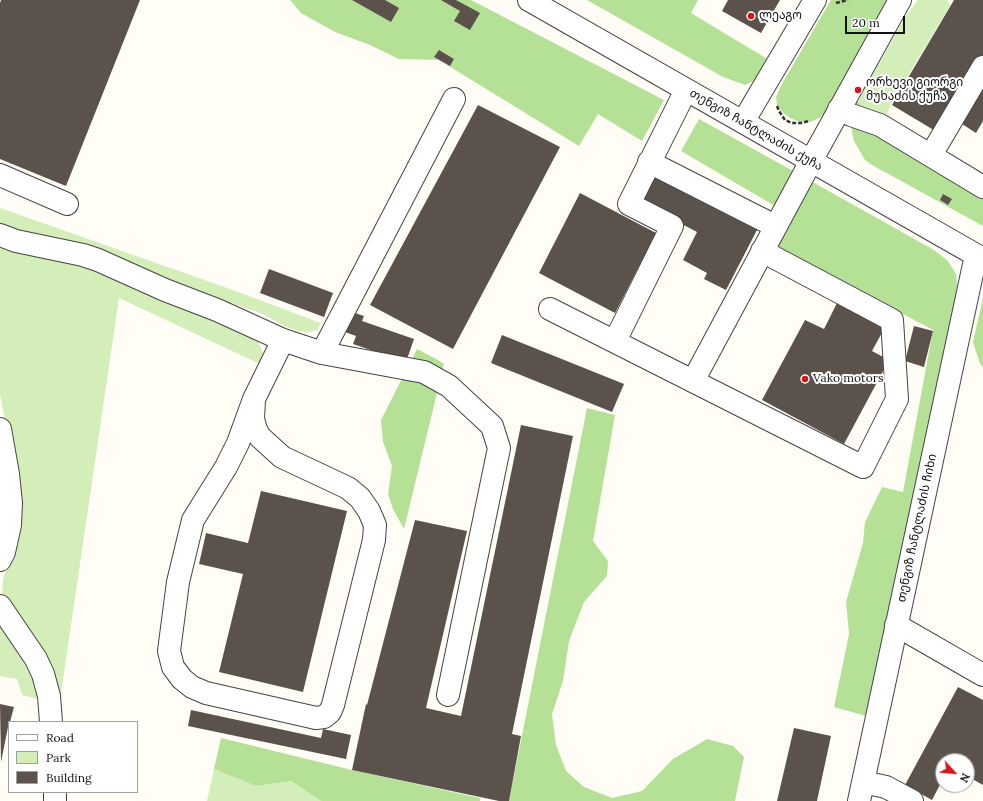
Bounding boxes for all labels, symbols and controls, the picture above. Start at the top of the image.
scale bar [847,8,907,34]
place label: ლეაგო [759,9,802,23]
marker: ლეაგო [746,11,756,21]
text: 20 m [852,15,880,30]
place label: ორხევი გიორგი მუხაძის ქუჩა [866,76,963,104]
marker: ორხევი გიორგი მუხაძის ქუჩა [853,85,863,95]
street label: თენგიზ ჩანტლაძის ქუჩა [687,86,825,174]
place label: Vako motors [813,372,883,386]
marker: Vako motors [800,374,810,384]
street label: თენგიზ ჩანტლაძის ჩიხი [894,453,940,603]
legend [8,721,138,793]
text: Road [46,730,74,745]
text: Park [46,750,71,765]
north arrow [935,753,975,793]
text: Building [46,770,92,785]
text: N [957,771,973,785]

